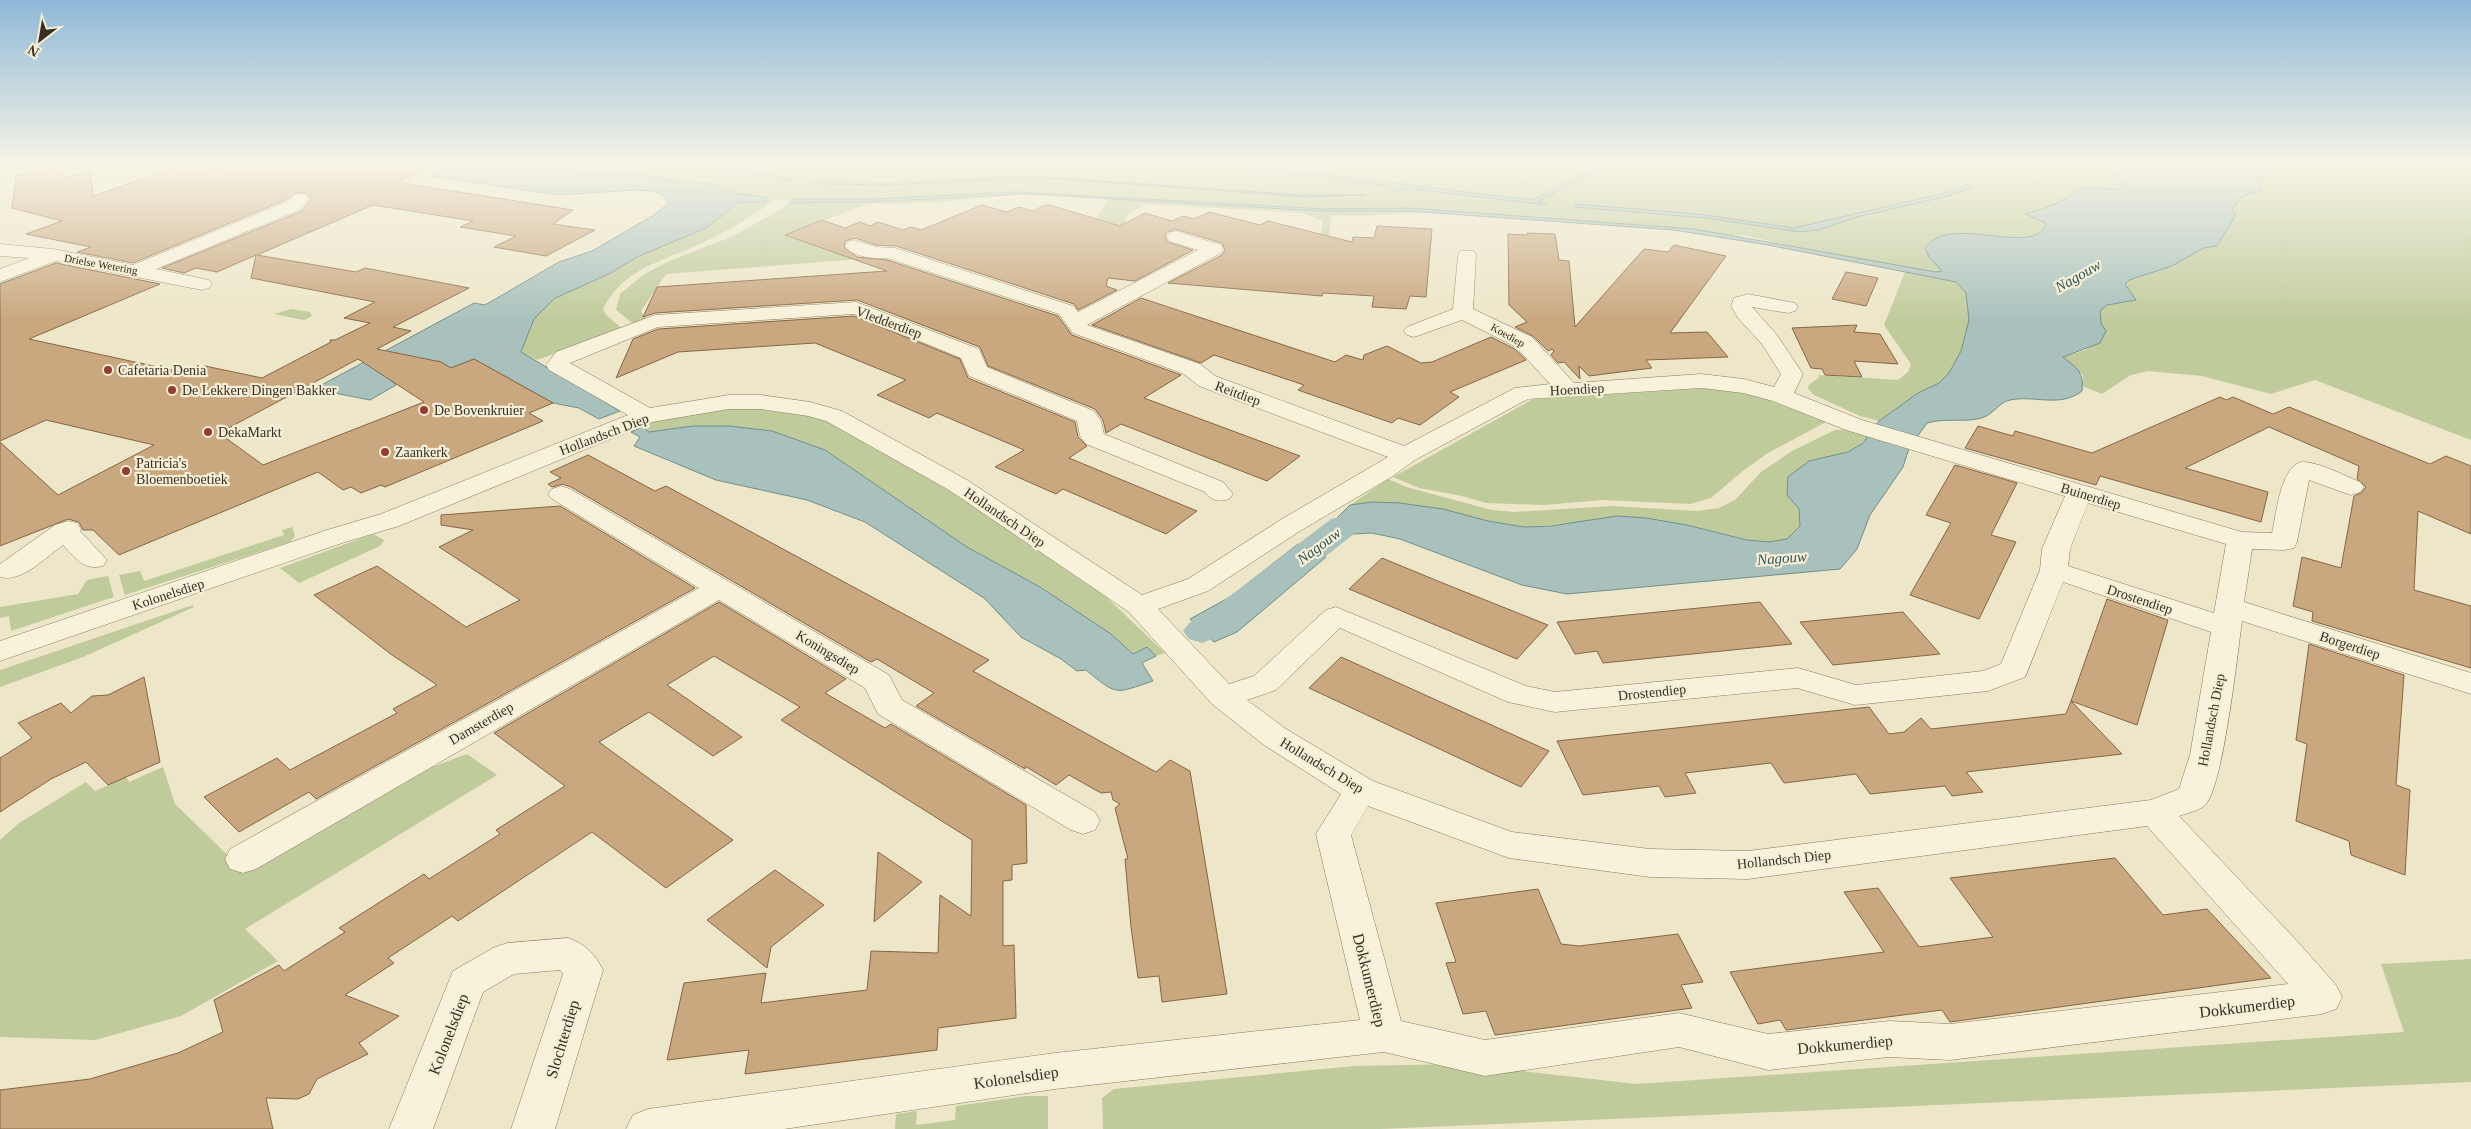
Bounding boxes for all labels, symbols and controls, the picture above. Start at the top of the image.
north arrow [15,15,65,65]
text: N [25,42,42,60]
street label: Drielse Wetering [63,252,139,276]
water label: Nagouw [2051,257,2104,296]
street label: Vledderdiep [854,304,924,341]
street label: Koediep [1489,321,1528,350]
place label: Cafetaria Denia [118,363,207,378]
marker: Cafetaria Denia [102,364,114,376]
street label: Reitdiep [1213,378,1263,409]
street label: Hoendiep [1549,381,1605,398]
place label: De Lekkere Dingen Bakker [182,383,337,398]
marker: De Lekkere Dingen Bakker [166,384,178,396]
place label: De Bovenkruier [434,403,524,418]
marker: De Bovenkruier [418,404,430,416]
street label: Hollandsch Diep [557,411,651,458]
place label: DekaMarkt [218,425,282,440]
marker: DekaMarkt [202,426,214,438]
place label: Zaankerk [395,445,448,460]
marker: Zaankerk [379,446,391,458]
place label: Patricia's Bloemenboetiek [136,456,228,487]
marker: Patricia's Bloemenboetiek [120,465,132,477]
street label: Buinerdiep [2059,480,2123,513]
street label: Hollandsch Diep [961,485,1048,550]
water label: Nagouw [1293,525,1344,568]
water label: Nagouw [1755,548,1808,568]
street label: Kolonelsdiep [130,576,206,613]
street label: Drostendiep [2105,582,2175,617]
street label: Koningsdiep [793,628,862,677]
street label: Borgerdiep [2318,629,2382,662]
street label: Hollandsch Diep [2195,672,2228,768]
street label: Drostendiep [1617,681,1687,704]
street label: Damsterdiep [447,699,516,748]
street label: Hollandsch Diep [1277,735,1366,796]
street label: Hollandsch Diep [1736,847,1832,872]
street label: Dokkumerdiep [1349,931,1389,1029]
street label: Kolonelsdiep [425,991,473,1077]
street label: Dokkumerdiep [2198,992,2296,1022]
street label: Slochterdiep [543,998,583,1081]
street label: Dokkumerdiep [1796,1032,1894,1058]
street label: Kolonelsdiep [973,1063,1060,1093]

